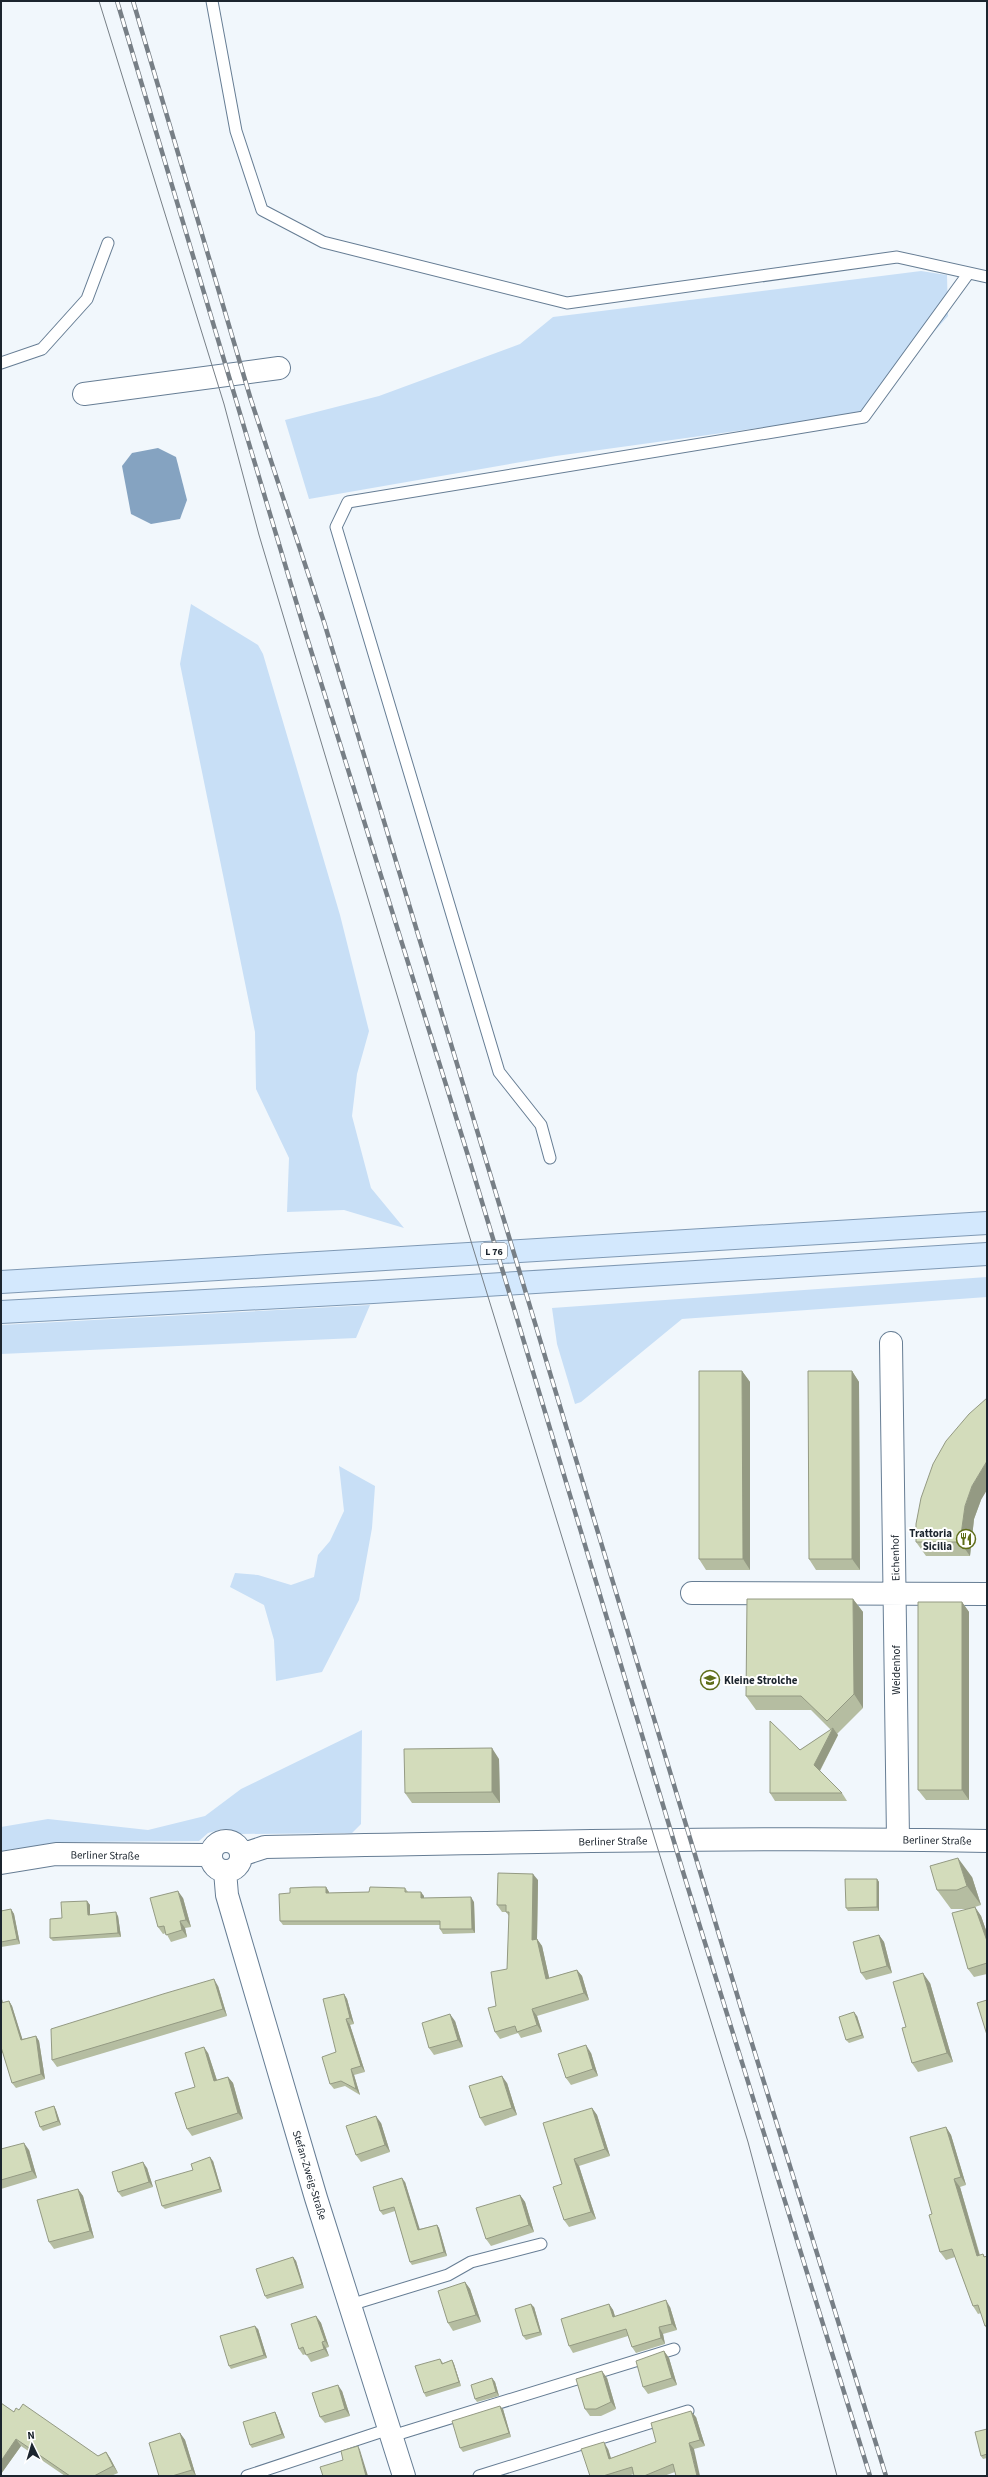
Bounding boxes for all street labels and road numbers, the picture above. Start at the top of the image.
road number: L 76 [481,1243,507,1259]
street label: Eichenhof [888,1534,903,1581]
street label: Weidenhof [889,1644,904,1695]
street label: Berliner Straße [902,1832,972,1849]
street label: Berliner Straße [578,1833,648,1850]
street label: Berliner Straße [70,1847,140,1864]
street label: Stefan-Zweig-Straße [289,2128,330,2222]

